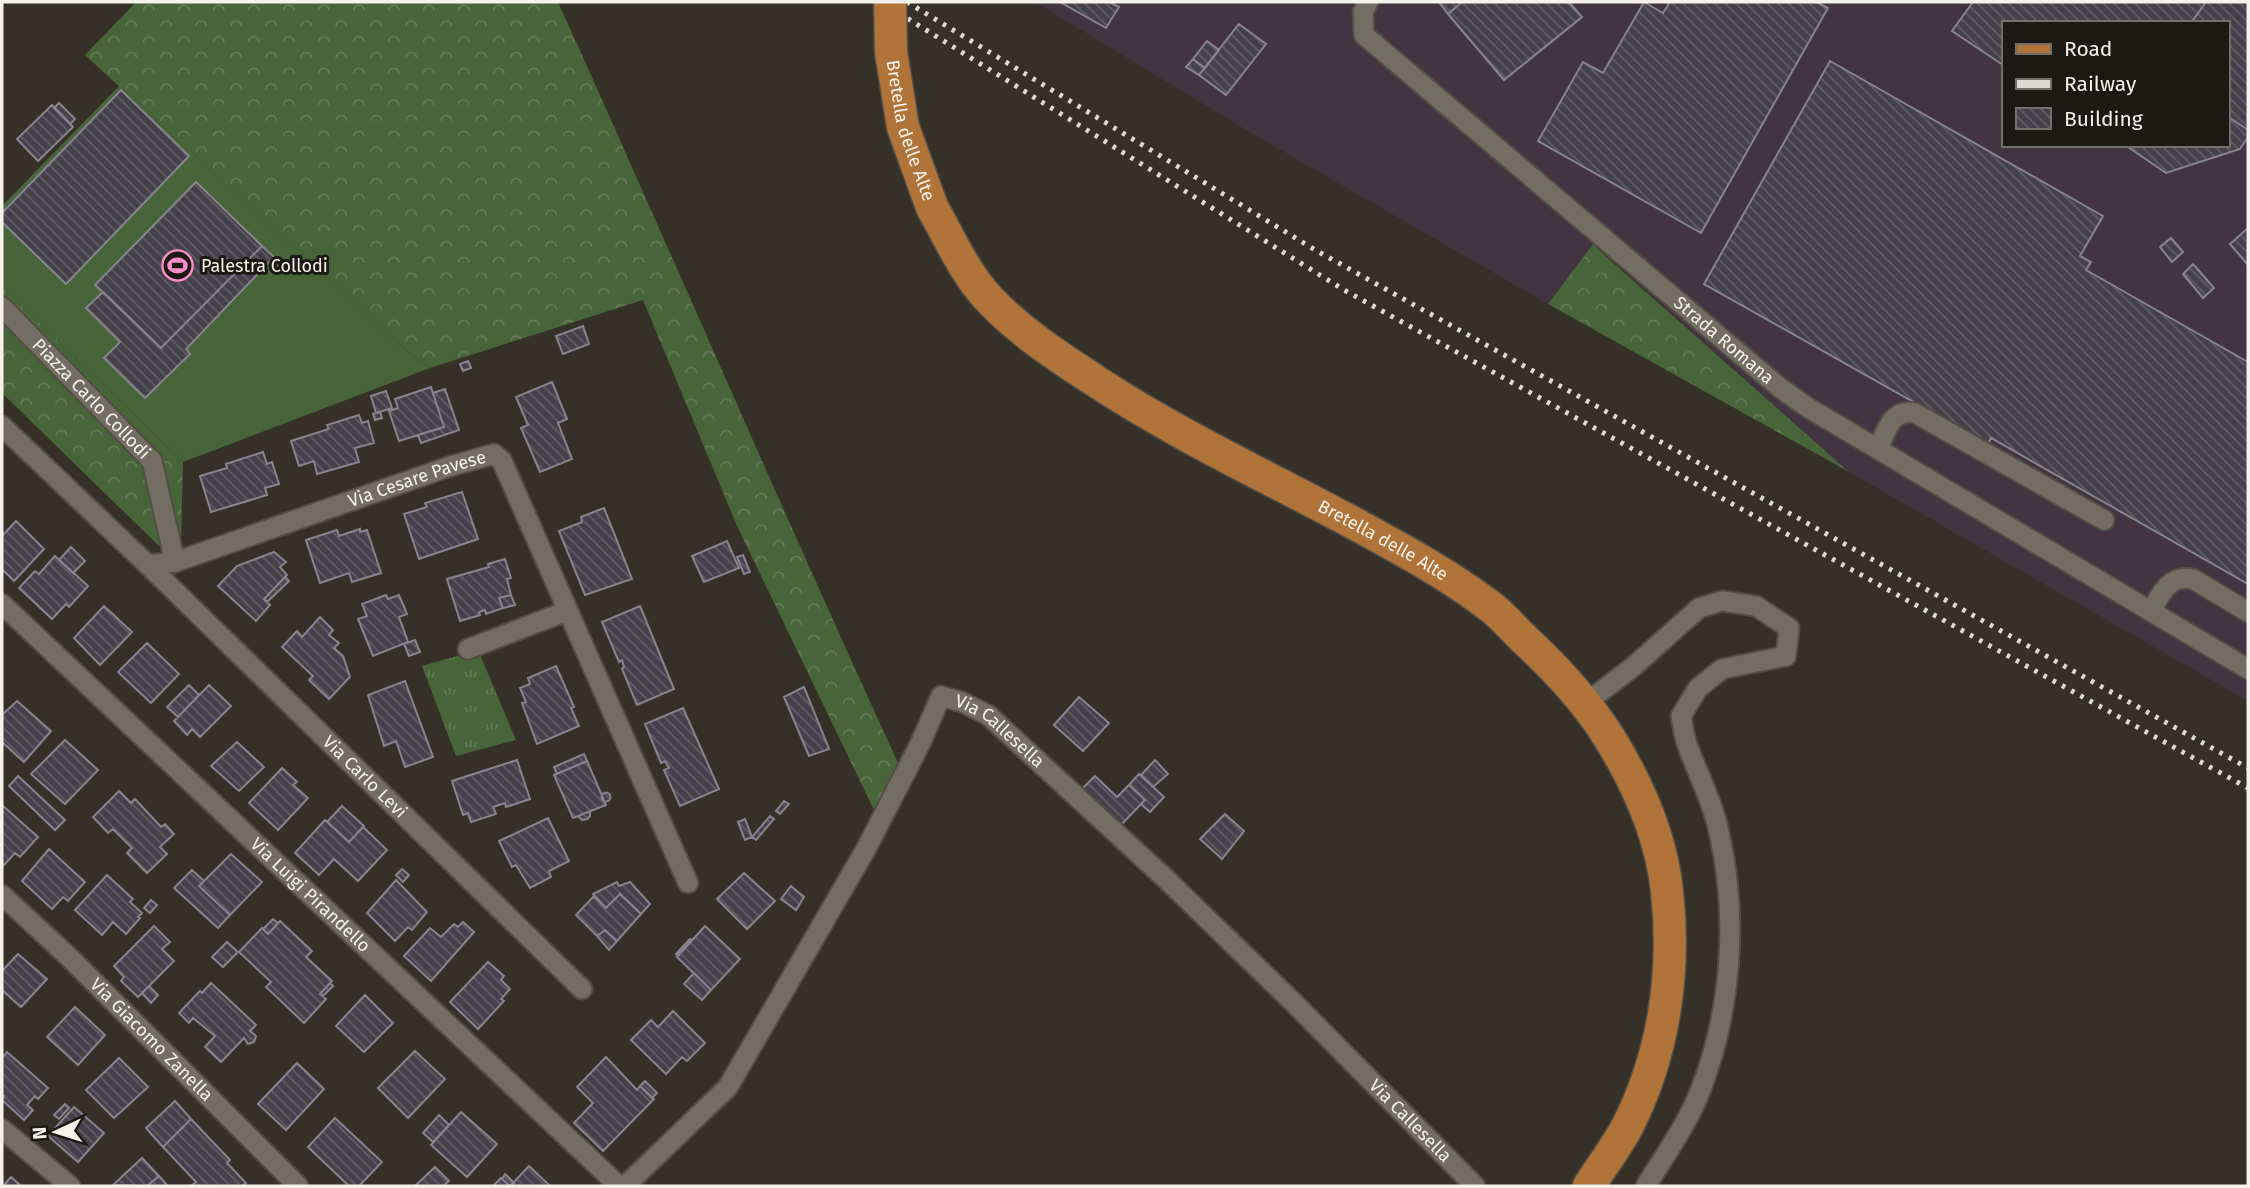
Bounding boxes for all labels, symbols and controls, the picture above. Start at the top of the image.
legend [2002,21,2229,147]
text: Road [2064,36,2112,62]
street label: Bretella delle Alte [881,58,940,204]
text: Railway [2064,71,2137,97]
text: Building [2064,106,2143,132]
sports icon: Palestra Collodi [161,249,195,283]
place label: Palestra Collodi [201,255,328,277]
street label: Strada Romana [1669,292,1778,389]
street label: Piazza Carlo Collodi [28,334,155,464]
street label: Via Cesare Pavese [345,446,488,512]
street label: Bretella delle Alte [1314,495,1452,585]
street label: Via Callesella [953,690,1049,772]
street label: Via Carlo Levi [318,731,411,823]
street label: Via Luigi Pirandello [246,833,375,957]
street label: Via Giacomo Zanella [85,973,218,1106]
street label: Via Callesella [1365,1074,1456,1167]
north arrow [21,1097,91,1167]
text: N [28,1126,51,1140]

